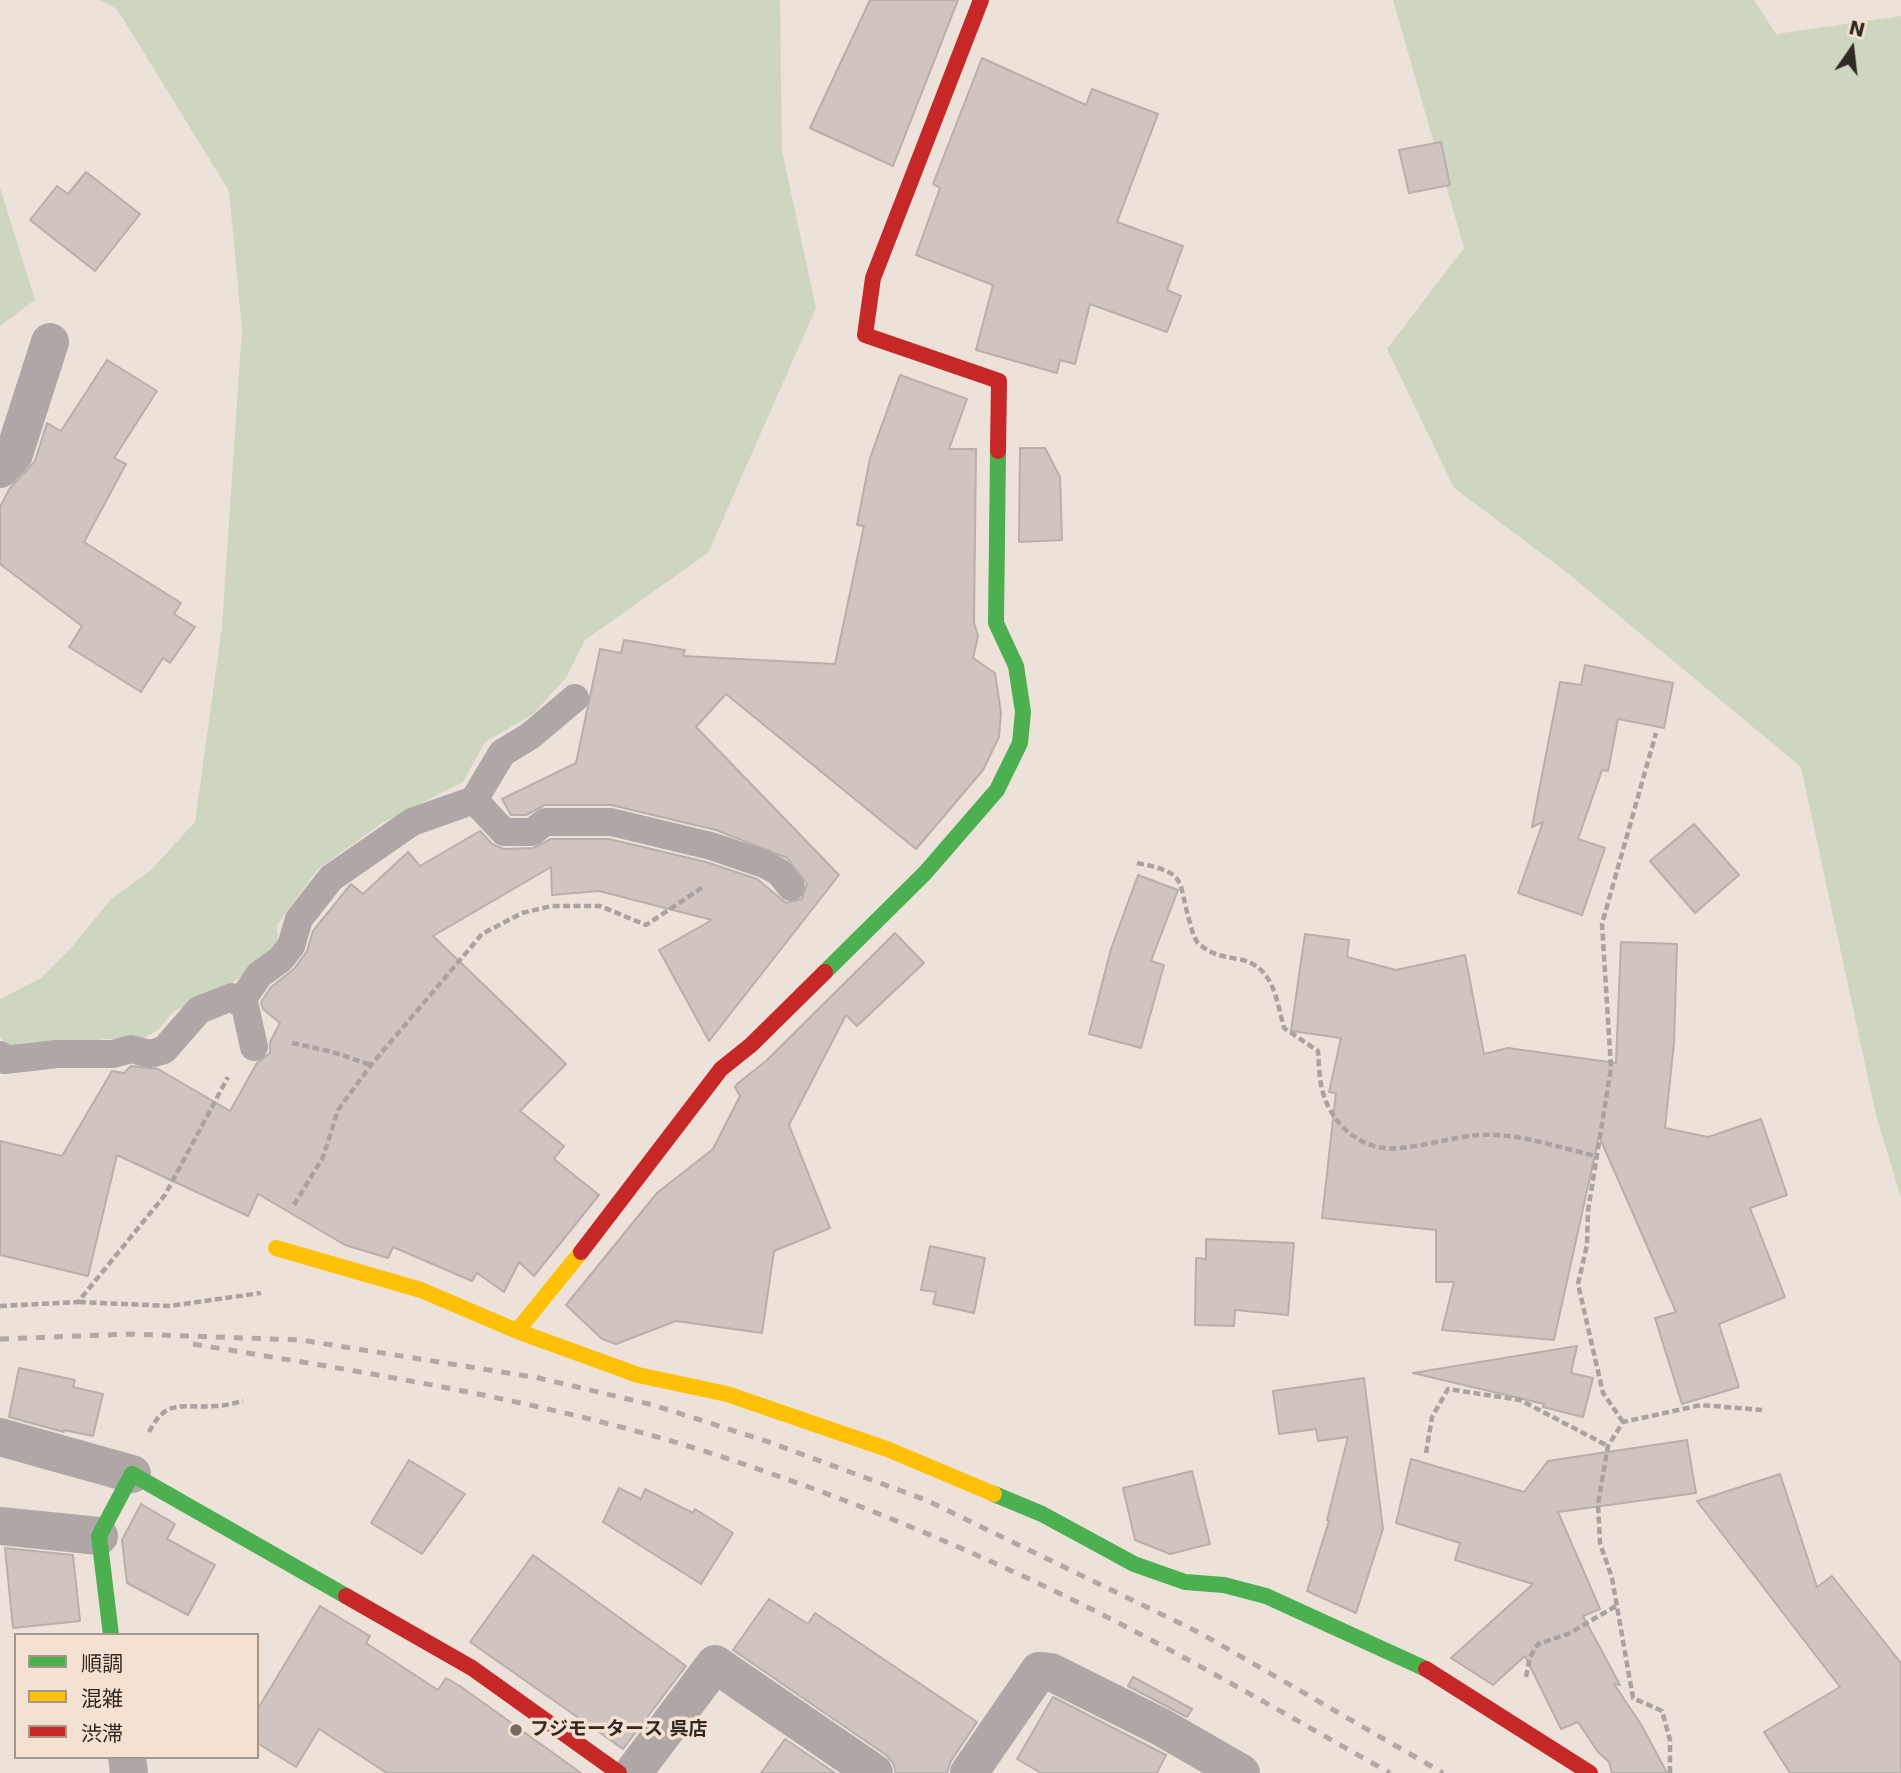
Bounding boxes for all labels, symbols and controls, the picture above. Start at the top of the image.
north arrow [1817,14,1887,84]
text: N [1847,16,1867,41]
legend [14,1633,259,1759]
text: 順調 [81,1652,123,1676]
text: 混雑 [81,1687,123,1711]
place label: フジモータース 呉店 [530,1719,708,1741]
text: 渋滞 [81,1722,123,1746]
marker: フジモータース 呉店 [508,1722,524,1738]

